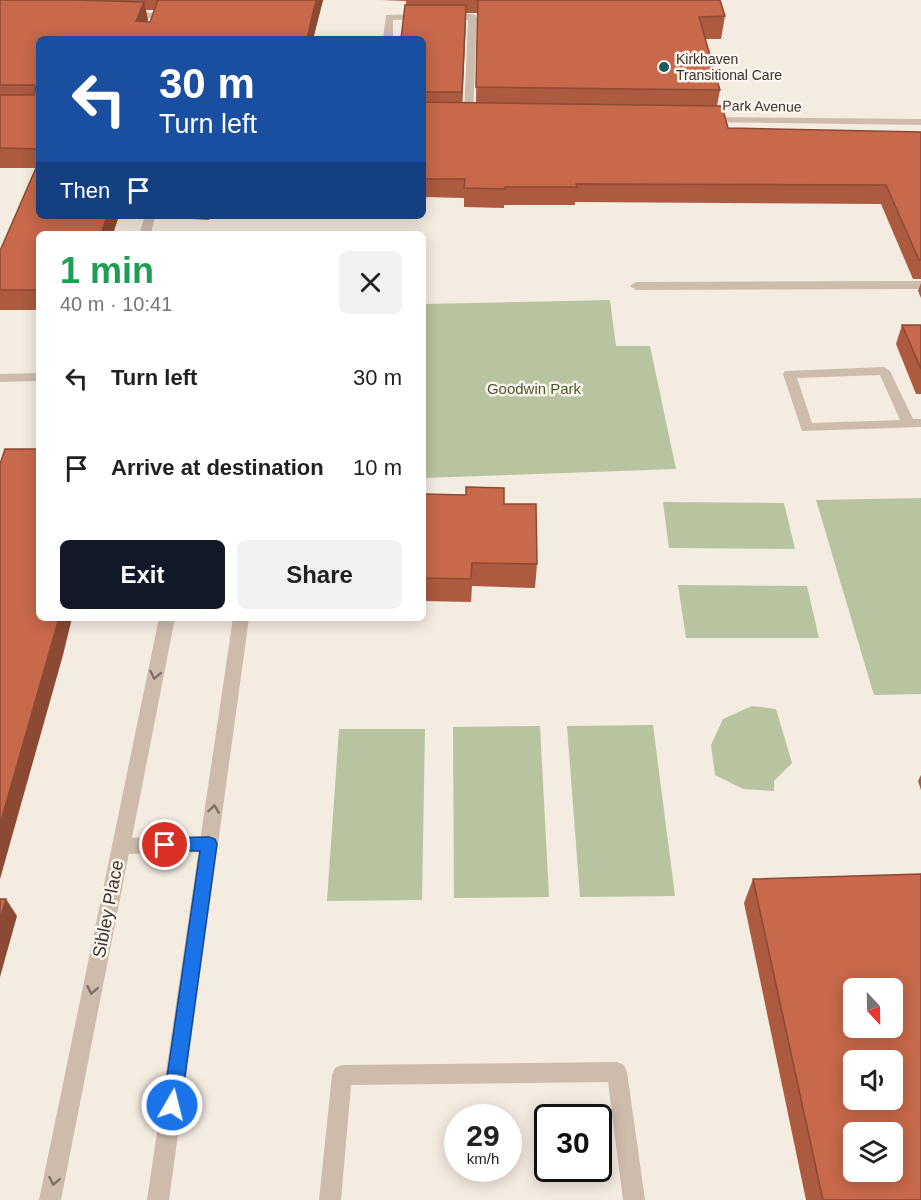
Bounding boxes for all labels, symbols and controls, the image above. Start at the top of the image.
place label: Kirkhaven Transitional Care [676,51,782,83]
icon: left [60,60,138,138]
text: 30 m [159,60,255,107]
marker: Kirkhaven Transitional Care [657,60,671,74]
street label: Park Avenue [722,97,802,115]
text: Turn left [159,109,257,139]
icon: arrive [122,174,155,207]
text: Then [60,178,110,203]
text: 1 min [60,250,154,291]
button: close [339,251,402,314]
text: 40 m · 10:41 [60,293,172,315]
icon: left [60,362,93,395]
text: Turn left [111,365,197,390]
text: 30 m [353,365,402,390]
park label: Goodwin Park [487,380,582,397]
icon: arrive [60,452,93,485]
text: Arrive at destination [111,455,324,480]
text: 10 m [353,455,402,480]
button: Exit [60,540,225,609]
button: Share [237,540,402,609]
one-way arrow [149,670,162,680]
one-way arrow [207,805,219,814]
pin [139,819,190,870]
icon: arrive [148,828,181,861]
street label: Sibley Place [89,858,127,960]
north arrow [843,978,903,1038]
map controls [843,978,903,1182]
one-way arrow [86,985,99,995]
button: sound [843,1050,903,1110]
position arrow [140,1073,204,1137]
speed limit sign: 30 [534,1104,612,1182]
text: 29 [466,1119,500,1152]
button: layers [843,1122,903,1182]
text: km/h [467,1150,499,1167]
one-way arrow [48,1176,61,1186]

